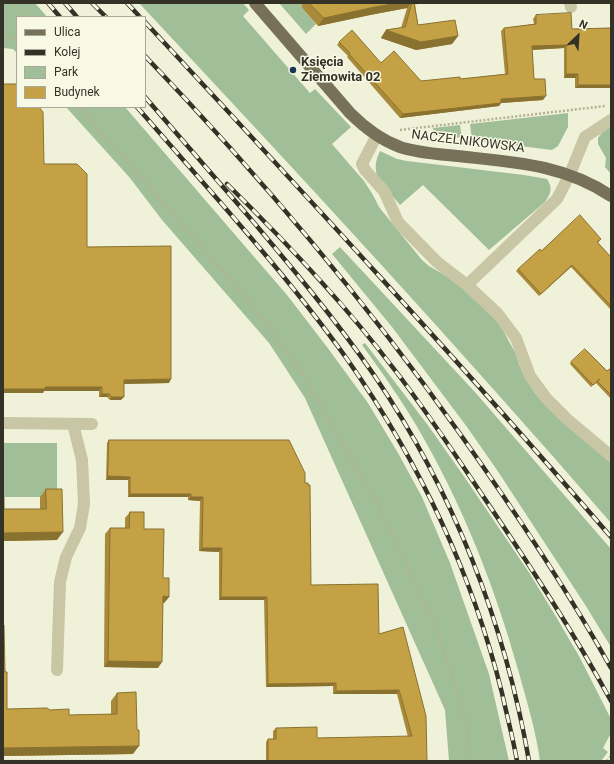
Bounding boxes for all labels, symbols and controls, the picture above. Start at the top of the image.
legend [16,16,146,108]
north arrow [558,16,598,56]
text: N [577,17,590,32]
text: Ulica [54,25,80,39]
text: Kolej [54,45,80,59]
place label: Księcia Ziemowita 02 [301,55,380,86]
text: Park [54,65,78,79]
marker: Księcia Ziemowita 02 [288,65,298,75]
text: Budynek [54,85,100,99]
street label: NACZELNIKOWSKA [410,127,526,157]

